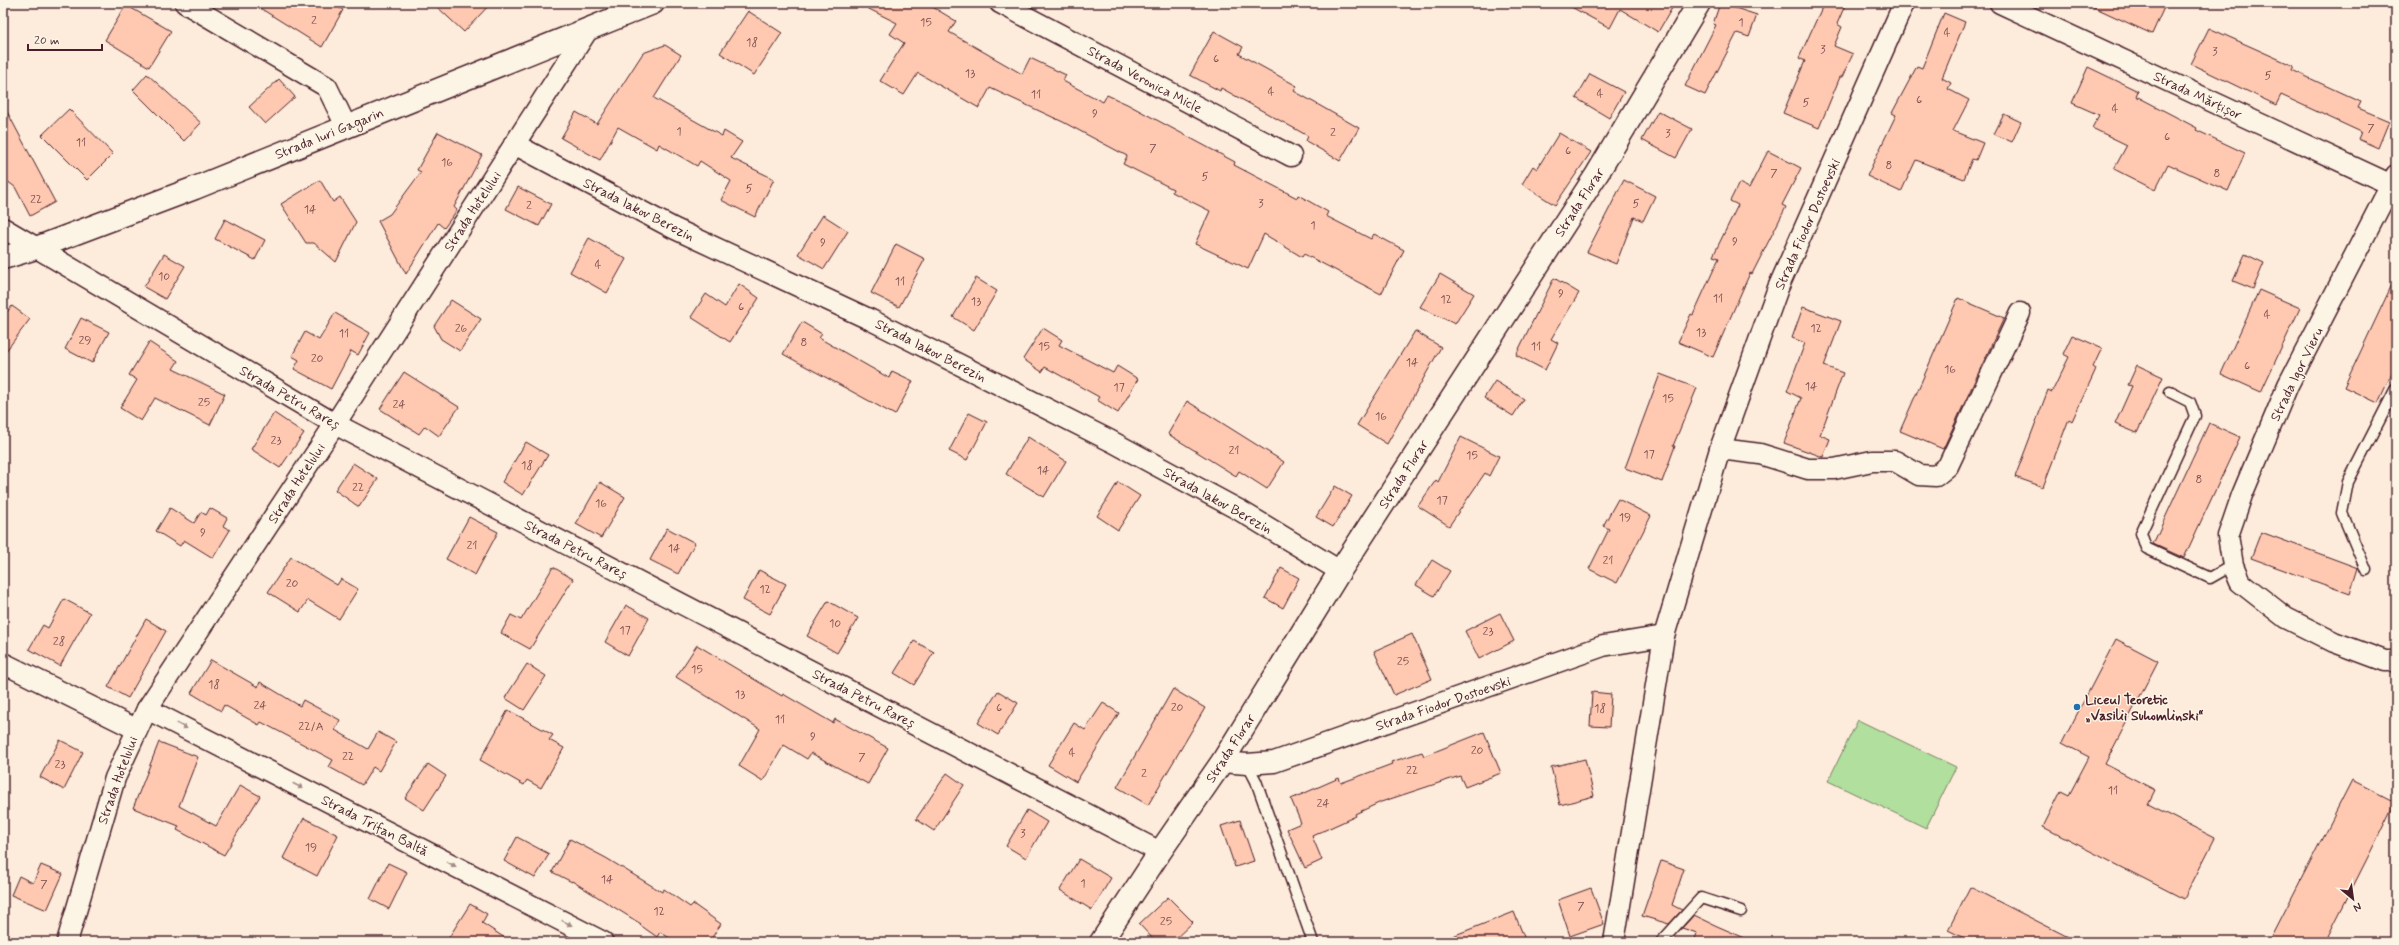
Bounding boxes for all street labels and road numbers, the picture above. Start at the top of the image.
street label: Strada Veronica Micle [1084,42,1205,118]
street label: Strada Mărțișor [2150,68,2245,124]
street label: Strada Iuri Gagarin [272,104,387,165]
street label: Strada Fiodor Dostoevski [1771,156,1845,293]
street label: Strada Florar [1551,164,1609,240]
street label: Strada Hotelului [440,168,506,255]
street label: Strada Iakov Berezin [580,174,697,246]
street label: Strada Iakov Berezin [872,315,989,387]
street label: Strada Igor Vieru [2266,325,2327,424]
street label: Strada Petru Rareș [236,362,343,434]
street label: Strada Florar [1375,436,1433,512]
street label: Strada Hotelului [264,440,330,527]
street label: Strada Iakov Berezin [1160,463,1275,538]
street label: Strada Petru Rareș [521,516,630,584]
street label: Strada Petru Rareș [809,665,918,733]
street label: Strada Fiodor Dostoevski [1373,672,1513,736]
street label: Strada Florar [1202,710,1260,786]
street label: Strada Hotelului [94,734,142,827]
street label: Strada Trifan Baltă [318,791,431,861]

